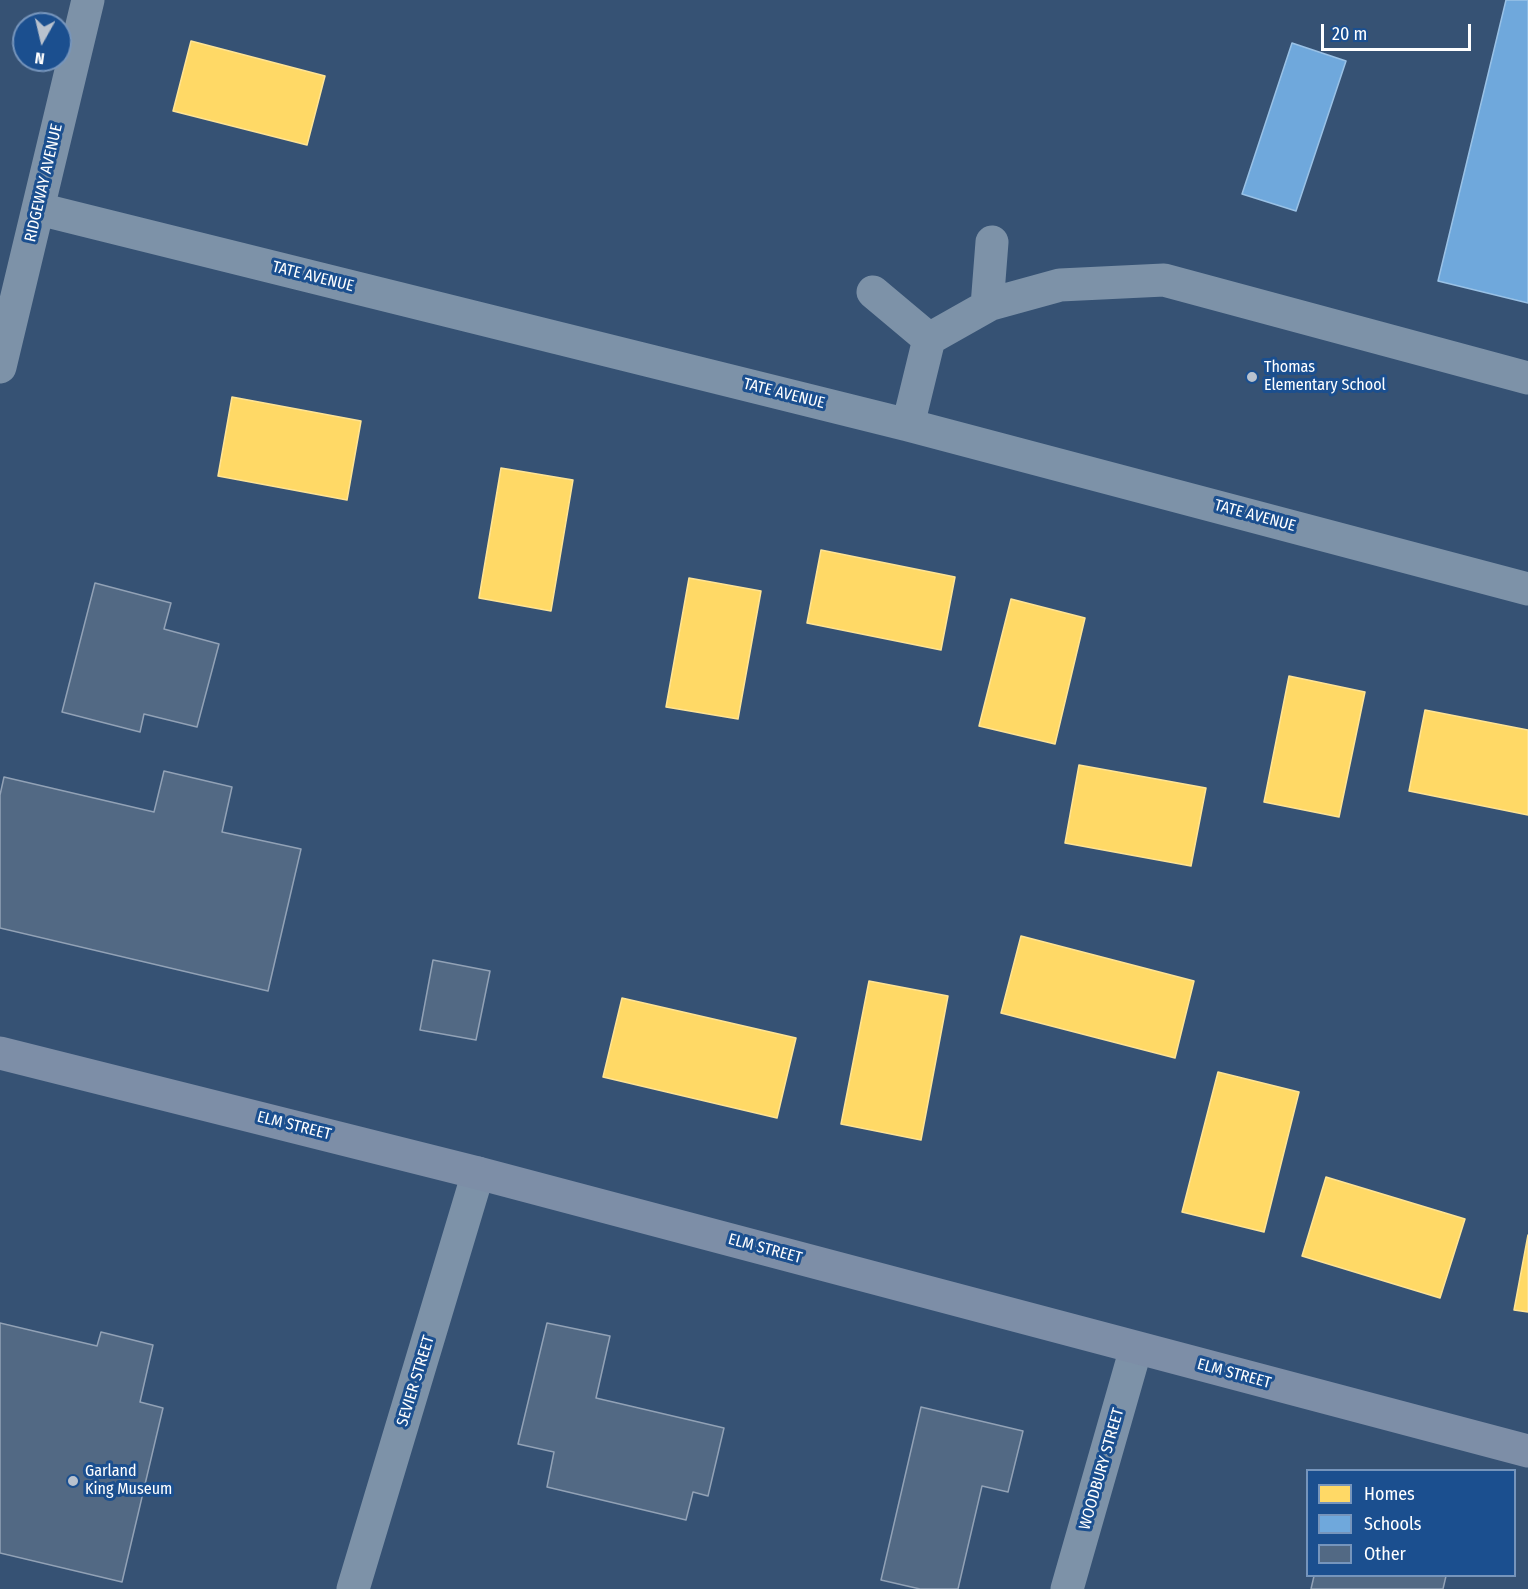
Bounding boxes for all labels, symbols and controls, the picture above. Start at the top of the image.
north arrow [12,12,72,72]
scale bar [1324,12,1474,50]
text: 20 m [1332,23,1367,45]
text: N [34,48,46,68]
street label: RIDGEWAY AVENUE [21,122,67,244]
street label: TATE AVENUE [270,258,356,296]
place label: Thomas Elementary School [1264,358,1386,396]
marker: Thomas Elementary School [1245,370,1259,384]
street label: TATE AVENUE [741,375,827,413]
street label: TATE AVENUE [1212,496,1298,536]
street label: ELM STREET [255,1108,333,1144]
street label: ELM STREET [726,1230,804,1268]
street label: SEVIER STREET [393,1333,439,1429]
street label: ELM STREET [1195,1355,1273,1393]
street label: WOODBURY STREET [1075,1406,1129,1532]
place label: Garland King Museum [85,1462,172,1500]
legend [1306,1469,1516,1577]
marker: Garland King Museum [66,1474,80,1488]
text: Homes [1364,1483,1415,1505]
text: Schools [1364,1513,1422,1535]
text: Other [1364,1543,1406,1565]

